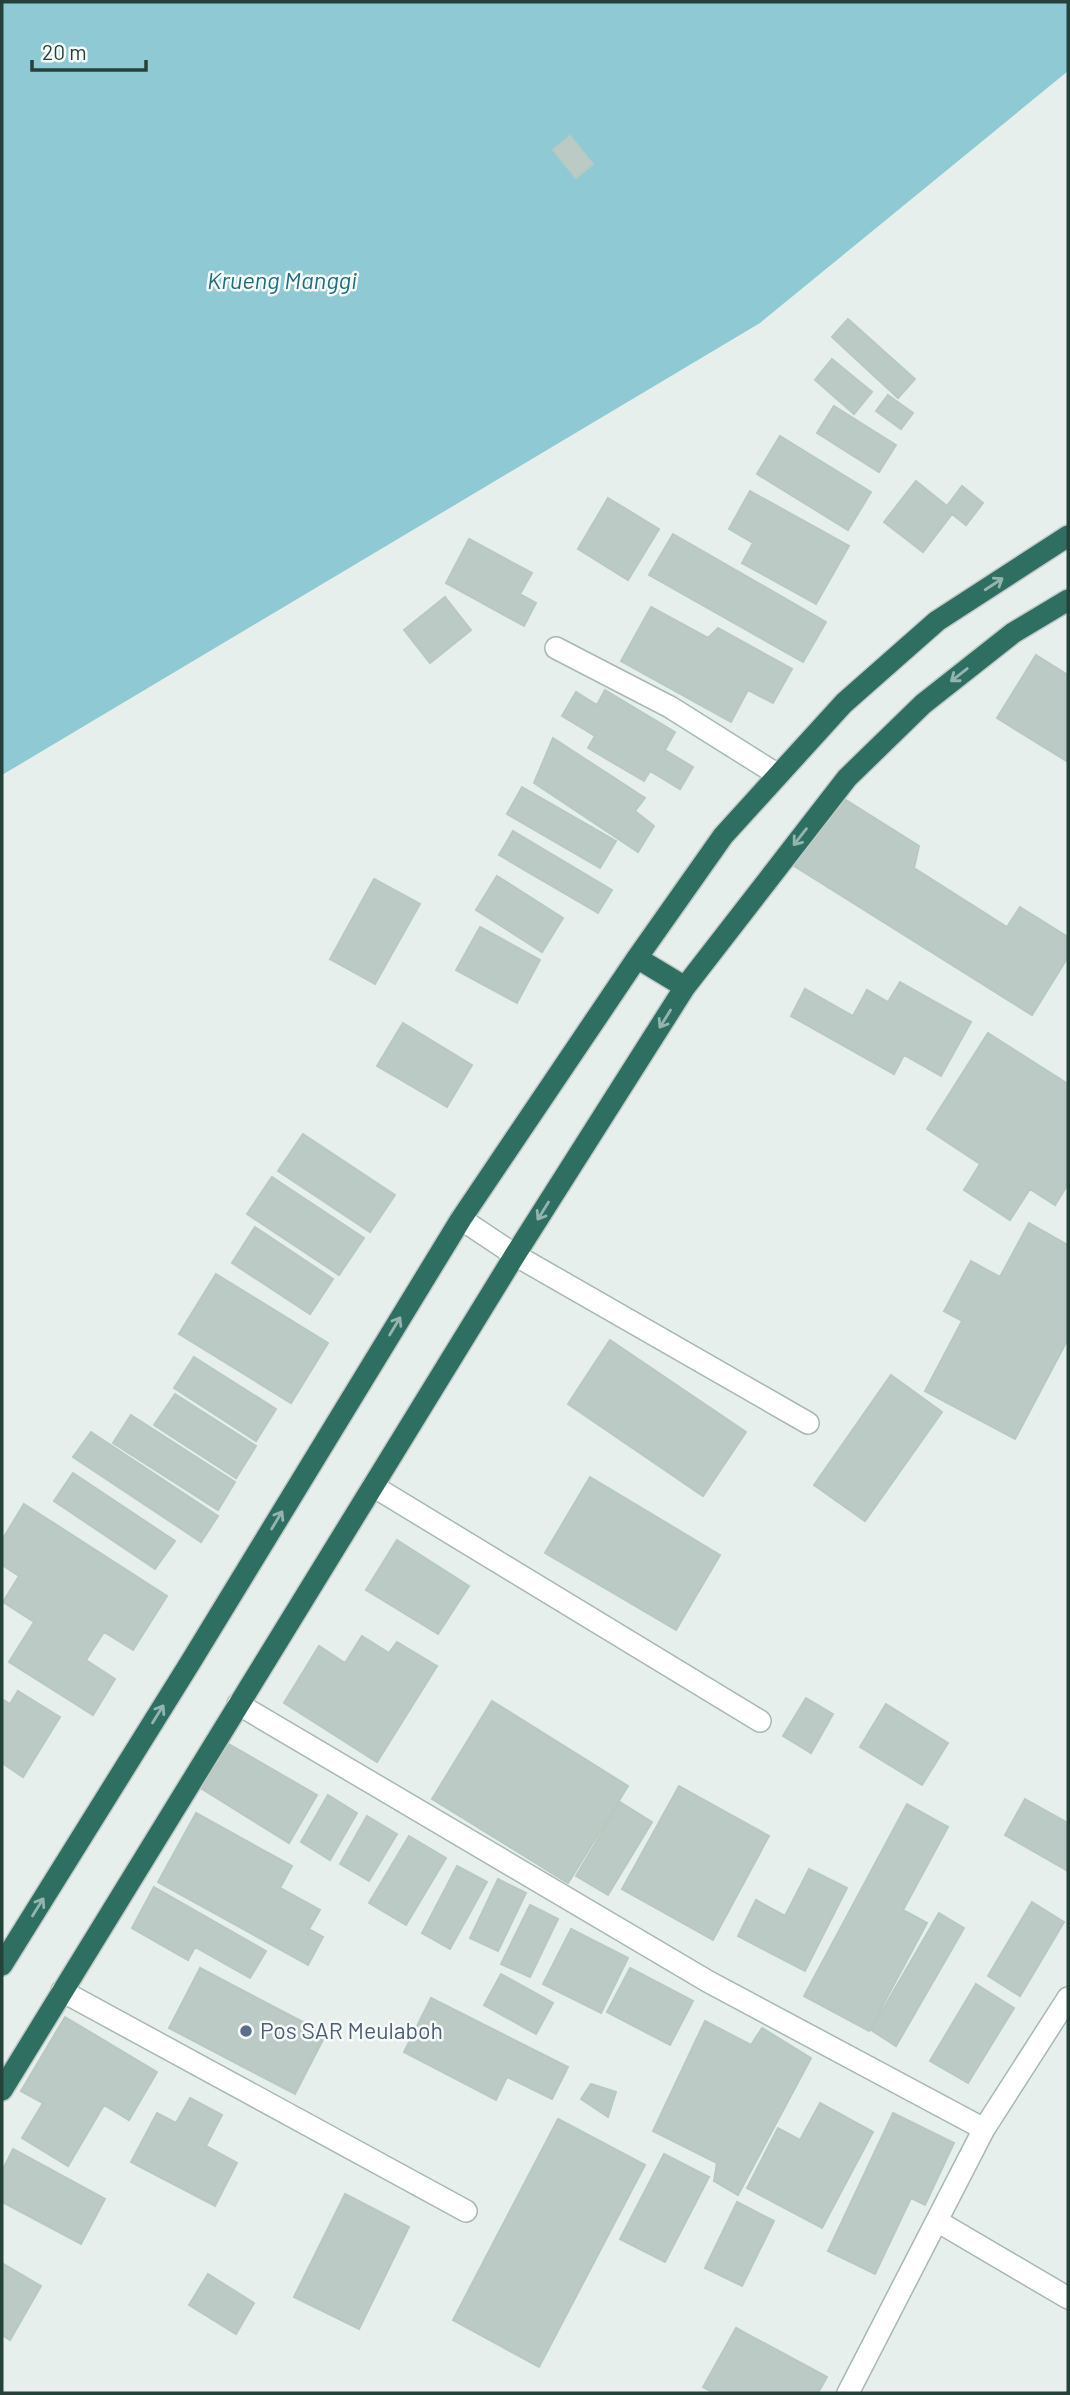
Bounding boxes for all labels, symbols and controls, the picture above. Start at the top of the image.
scale bar [32,28,145,72]
text: 20 m [42,39,87,64]
water label: Krueng Manggi [207,265,357,294]
one-way arrow [984,576,1003,591]
one-way arrow [951,667,969,682]
one-way arrow [793,827,808,845]
one-way arrow [657,1009,672,1028]
one-way arrow [535,1201,550,1220]
one-way arrow [389,1316,403,1336]
one-way arrow [270,1510,284,1530]
one-way arrow [150,1705,165,1724]
one-way arrow [31,1898,45,1918]
place label: Pos SAR Meulaboh [260,2016,443,2044]
marker: Pos SAR Meulaboh [238,2023,254,2039]

